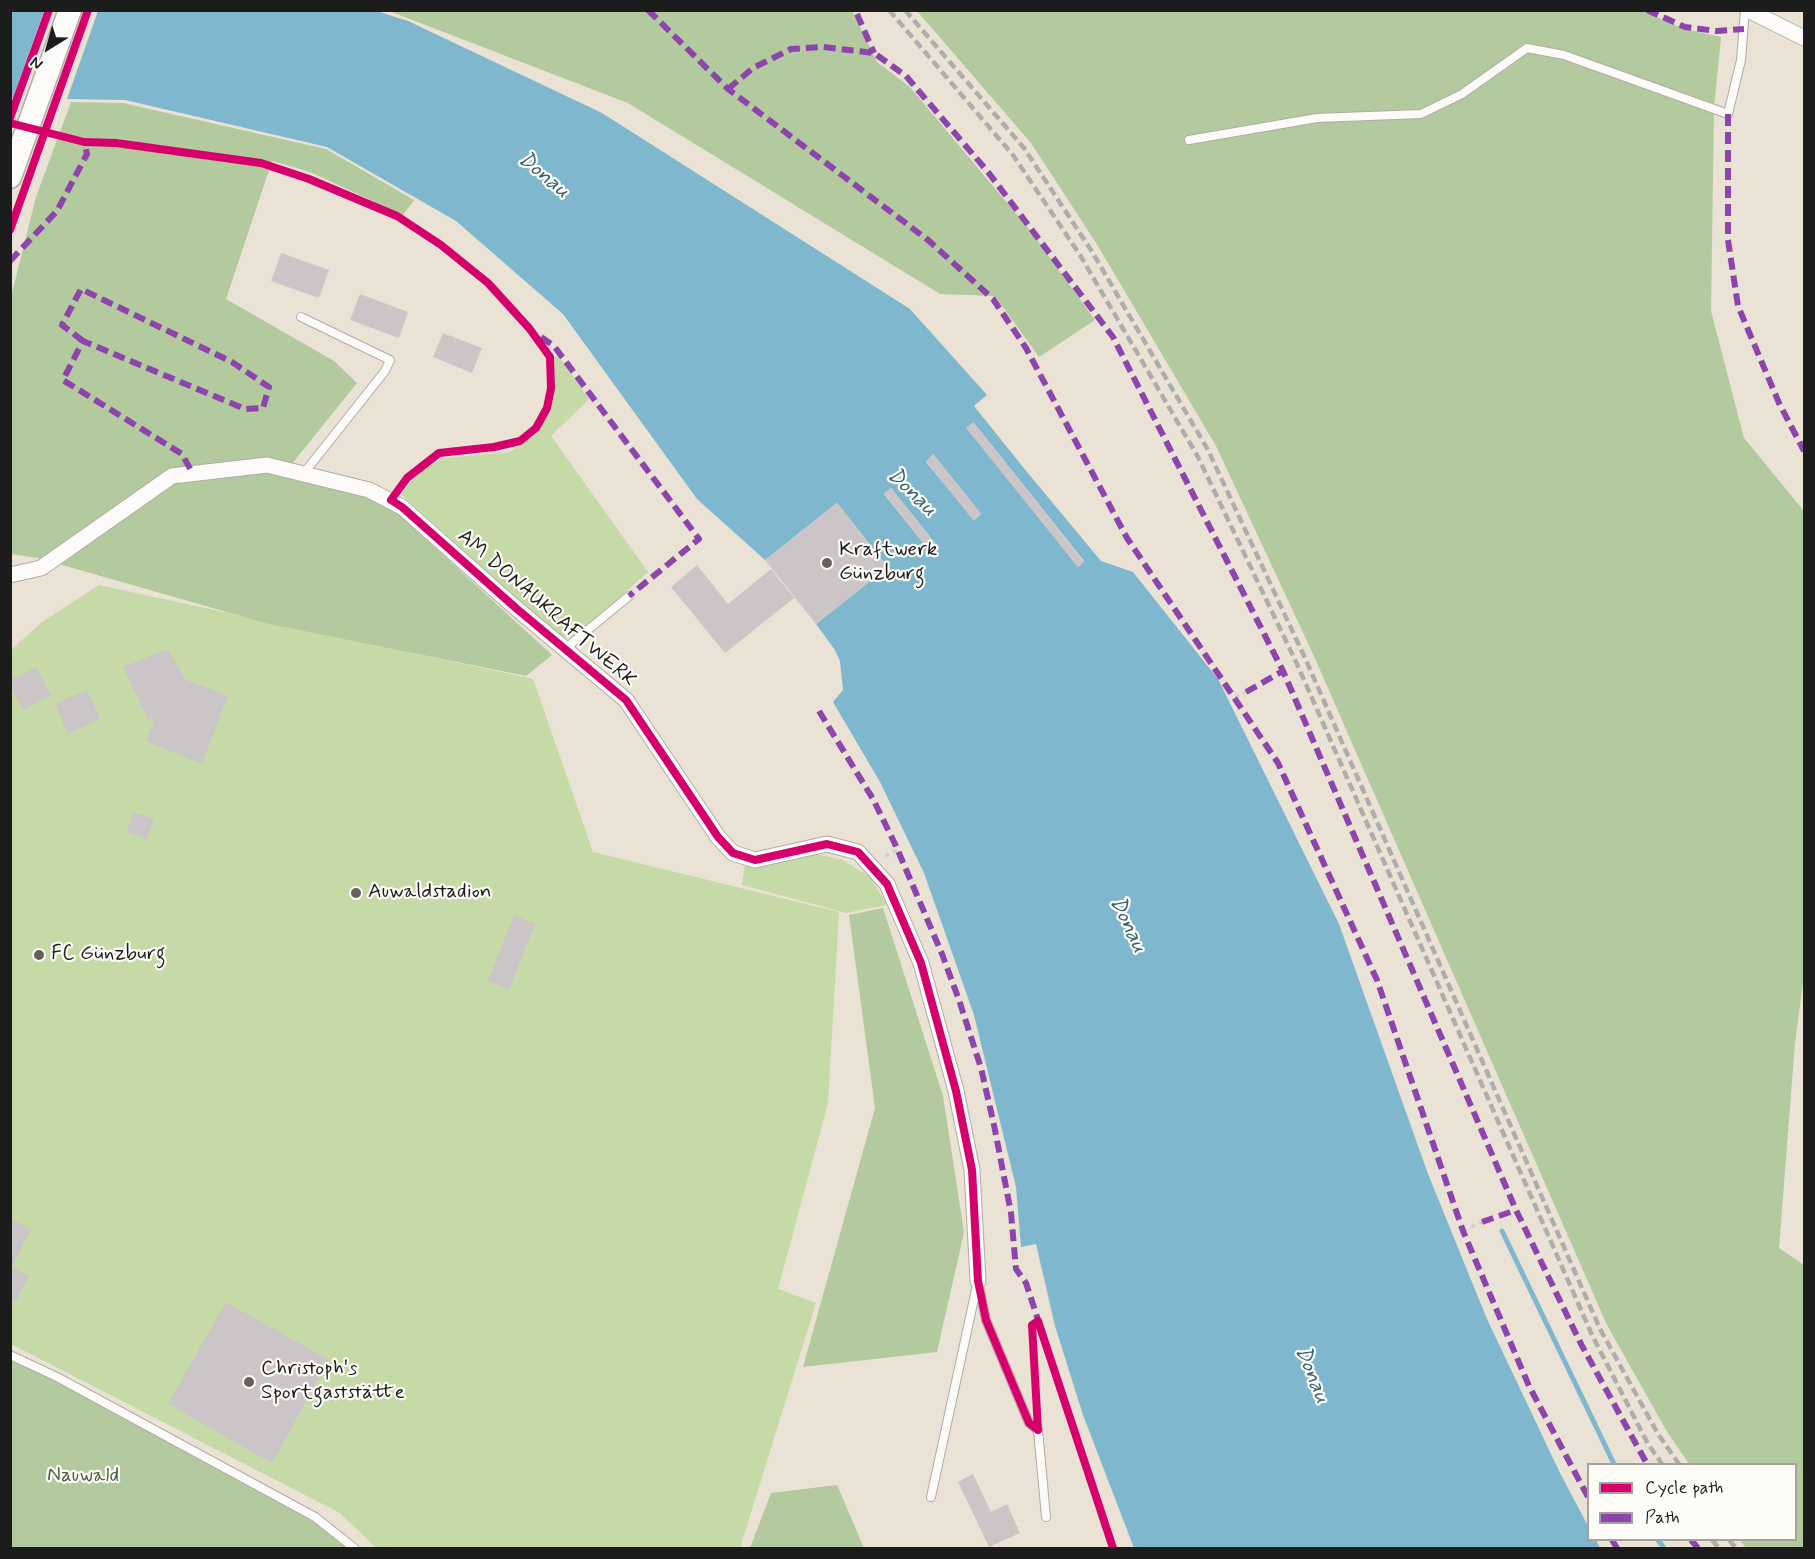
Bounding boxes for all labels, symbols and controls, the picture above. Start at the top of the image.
north arrow [18,18,78,78]
text: N [26,51,47,74]
water label: Donau [512,147,574,205]
water label: Donau [881,463,941,523]
street label: AM DONAUKRAFTWERK [452,525,640,693]
place label: Kraftwerk Günzburg [839,538,937,588]
marker: Kraftwerk Günzburg [820,556,834,570]
place label: Auwaldstadion [368,880,492,906]
marker: Auwaldstadion [349,886,363,900]
water label: Donau [1103,893,1151,957]
place label: FC Günzburg [51,942,166,968]
marker: FC Günzburg [32,948,46,962]
water label: Donau [1288,1343,1334,1407]
place label: Christoph's Sportgaststätte [261,1357,405,1407]
marker: Christoph's Sportgaststätte [242,1375,256,1389]
legend [1587,1463,1797,1541]
park label: Nauwald [47,1464,119,1490]
text: Cycle path [1645,1476,1723,1500]
text: Path [1645,1506,1680,1530]

